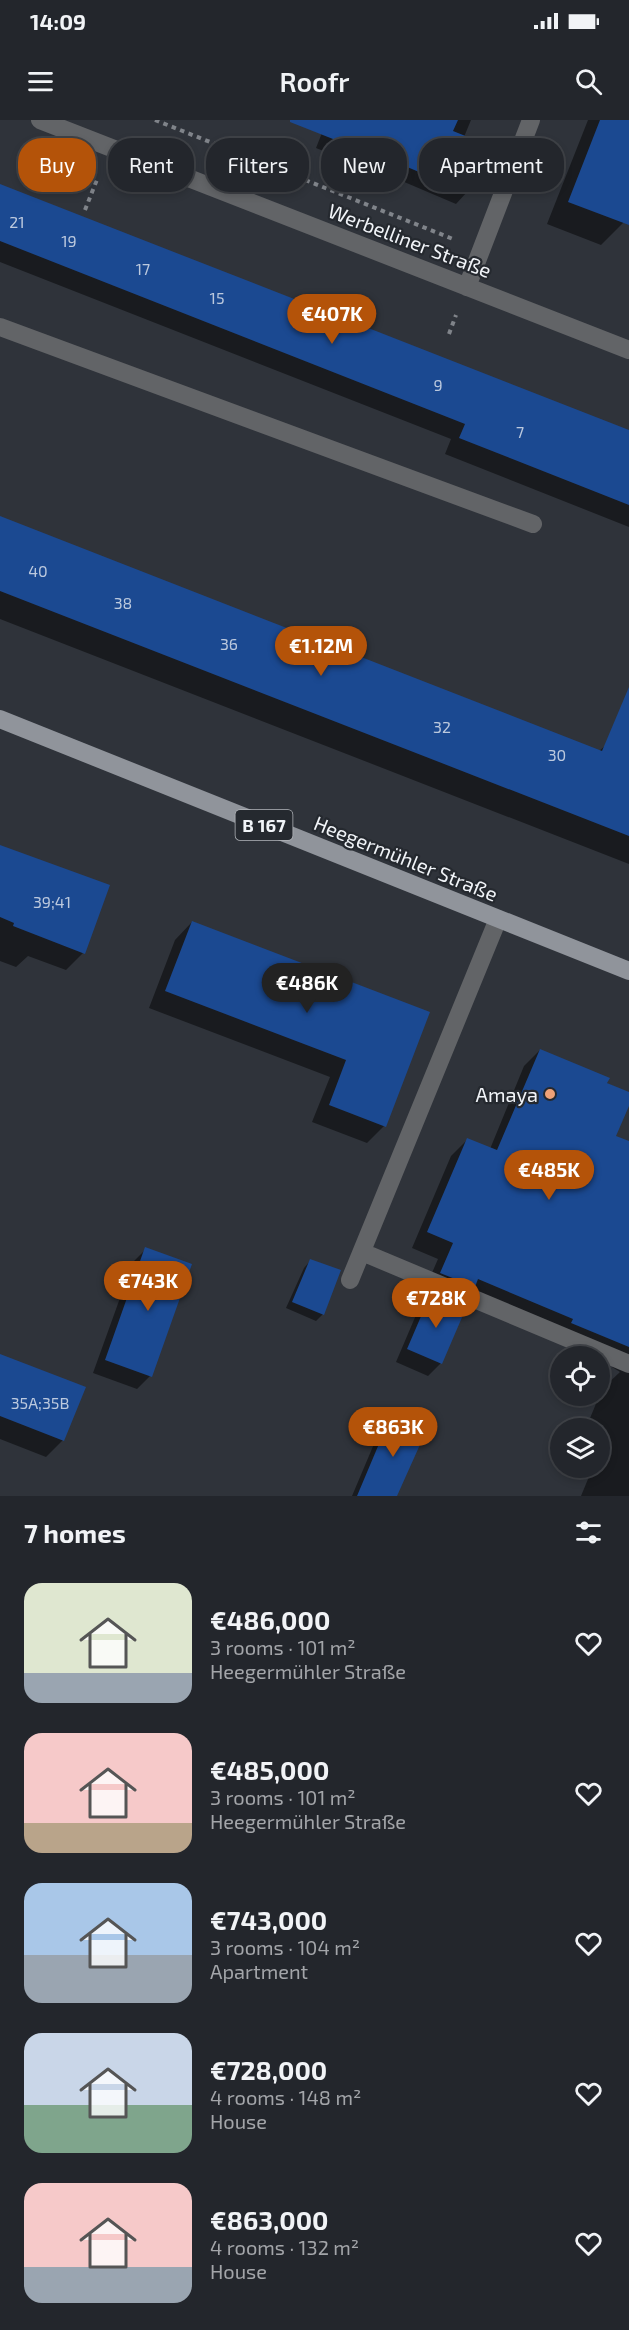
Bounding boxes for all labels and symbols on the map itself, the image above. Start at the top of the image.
street label: Werbelliner Straße [325,198,495,282]
house number: 21 [9,212,25,231]
house number: 19 [61,231,77,250]
house number: 17 [136,259,150,278]
house number: 15 [210,288,224,307]
pin: €407K [290,294,374,345]
house number: 9 [433,375,443,394]
house number: 7 [516,422,524,441]
house number: 40 [28,561,48,580]
house number: 38 [114,593,132,612]
pin: €1.12M [272,626,370,677]
house number: 36 [220,634,238,653]
house number: 32 [433,717,451,736]
house number: 30 [548,745,566,764]
road number: B 167 [236,810,292,840]
street label: Heegermühler Straße [311,810,501,906]
house number: 39;41 [33,892,71,911]
pin: €486K [265,963,349,1014]
place label: Amaya [476,1082,538,1106]
marker: Amaya [543,1087,557,1101]
pin: €485K [507,1150,591,1201]
pin: €743K [106,1261,190,1312]
pin: €728K [394,1278,478,1329]
house number: 35A;35B [11,1393,69,1412]
pin: €863K [351,1407,435,1458]

